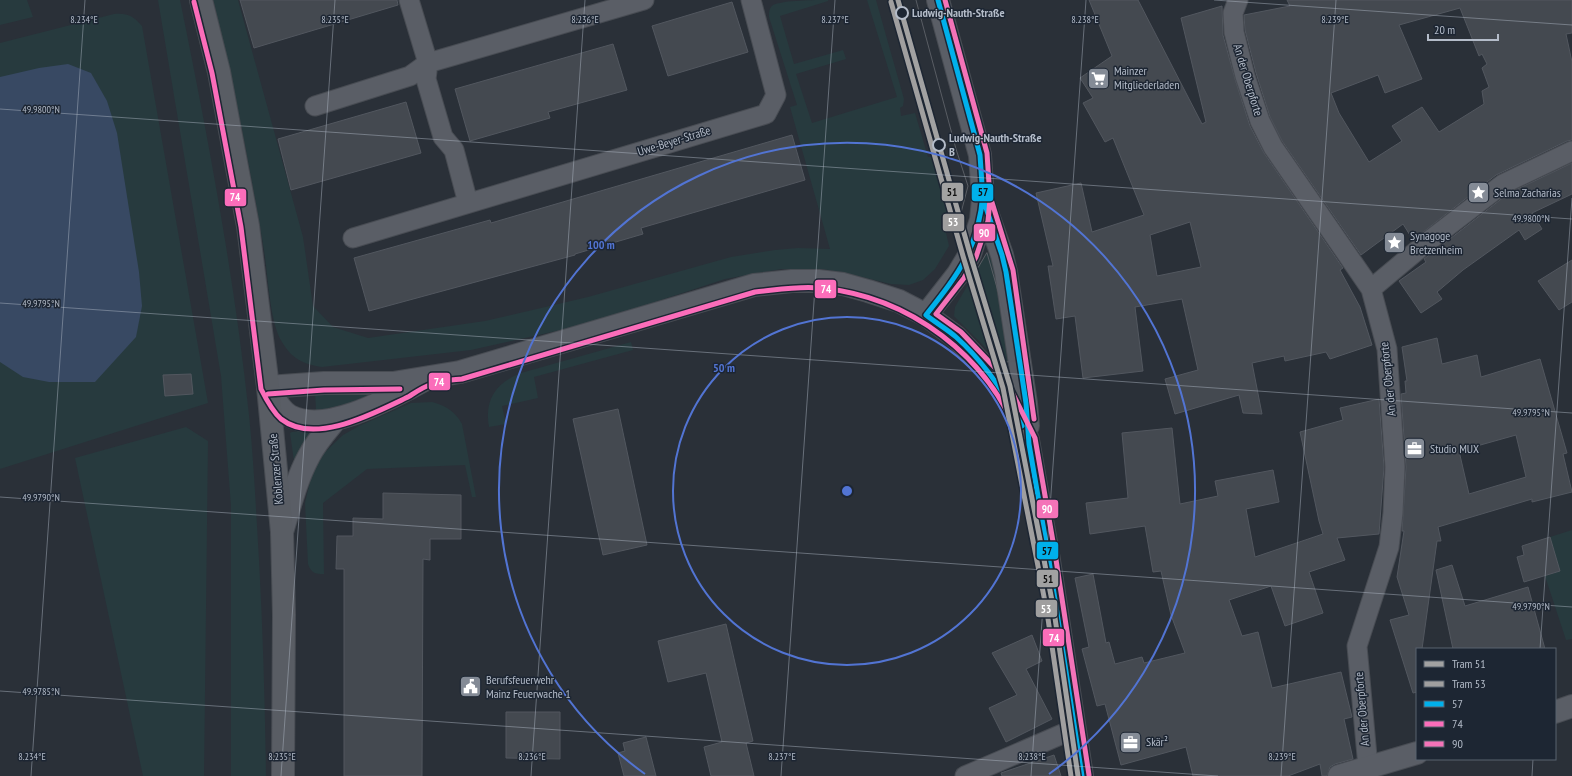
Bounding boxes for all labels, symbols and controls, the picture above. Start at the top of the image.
place label: Ludwig-Nauth-Straße [912,5,1005,20]
marker: Ludwig-Nauth-Straße [895,6,909,20]
text: 8.234°E [70,13,98,26]
text: 8.235°E [321,13,349,26]
text: 8.236°E [571,13,599,26]
text: 8.237°E [821,13,849,26]
text: 8.238°E [1071,13,1099,26]
text: 8.239°E [1321,13,1349,26]
scale bar [1428,16,1498,42]
text: 20 m [1434,22,1455,37]
street label: An der Oberpforte [1230,42,1267,118]
place label: Mainzer Mitgliederladen [1114,63,1179,92]
supermarket icon: Mainzer Mitgliederladen [1085,65,1111,91]
text: 49.9800°N [22,103,60,116]
street label: Uwe-Beyer-Straße [635,122,712,159]
place label: Ludwig-Nauth-Straße B [949,130,1042,159]
marker: Ludwig-Nauth-Straße B [932,138,946,152]
place icon: Selma Zacharias [1466,180,1492,206]
line badge: 51 [941,182,964,202]
line badge: 57 [971,183,994,202]
text: 51 [947,185,957,199]
text: 57 [978,185,988,199]
place label: Selma Zacharias [1494,185,1561,200]
line badge: 74 [224,188,247,207]
text: 74 [230,190,241,204]
text: 49.9800°N [1512,212,1550,225]
line badge: 53 [942,213,965,232]
text: 53 [948,215,958,229]
line badge: 90 [973,223,996,242]
text: 90 [979,226,989,240]
place label: Synagoge Bretzenheim [1410,228,1462,257]
place icon: Synagoge Bretzenheim [1382,230,1408,256]
text: 100 m [587,237,615,252]
line badge: 74 [814,279,837,299]
text: 74 [821,282,832,296]
text: 49.9795°N [22,297,60,310]
street label: An der Oberpforte [1376,341,1399,417]
text: 50 m [713,360,735,375]
line badge: 74 [428,372,451,391]
text: 74 [434,375,445,389]
text: 49.9795°N [1512,406,1550,419]
street label: Koblenzer Straße [265,433,286,505]
office icon: Studio MUX [1402,436,1428,462]
place label: Studio MUX [1430,441,1479,456]
centre of rings [840,484,854,498]
text: 49.9790°N [22,491,60,504]
line badge: 90 [1036,499,1059,519]
text: 90 [1042,502,1052,516]
line badge: 57 [1036,541,1059,560]
text: 57 [1042,544,1052,558]
line badge: 51 [1036,569,1059,588]
text: 51 [1043,572,1053,586]
line badge: 53 [1035,599,1058,618]
text: 49.9790°N [1512,600,1550,613]
text: 53 [1041,602,1051,616]
line badge: 74 [1042,628,1065,647]
text: 74 [1049,631,1060,645]
legend [1416,648,1556,760]
text: Tram 51 [1452,656,1486,671]
street label: An der Oberpforte [1351,671,1372,747]
place label: Berufsfeuerwehr Mainz Feuerwache 1 [486,672,571,701]
public building icon: Berufsfeuerwehr Mainz Feuerwache 1 [458,674,484,700]
text: Tram 53 [1452,676,1486,691]
text: 49.9785°N [22,685,60,698]
text: 57 [1452,696,1463,711]
text: 74 [1452,716,1463,731]
office icon: Skär² [1118,729,1144,755]
place label: Skär² [1146,734,1168,749]
text: 90 [1452,736,1463,751]
text: 8.234°E [18,750,46,763]
text: 8.235°E [268,750,296,763]
text: 8.236°E [518,750,546,763]
text: 8.237°E [768,750,796,763]
text: 8.238°E [1018,750,1046,763]
text: 8.239°E [1268,750,1296,763]

